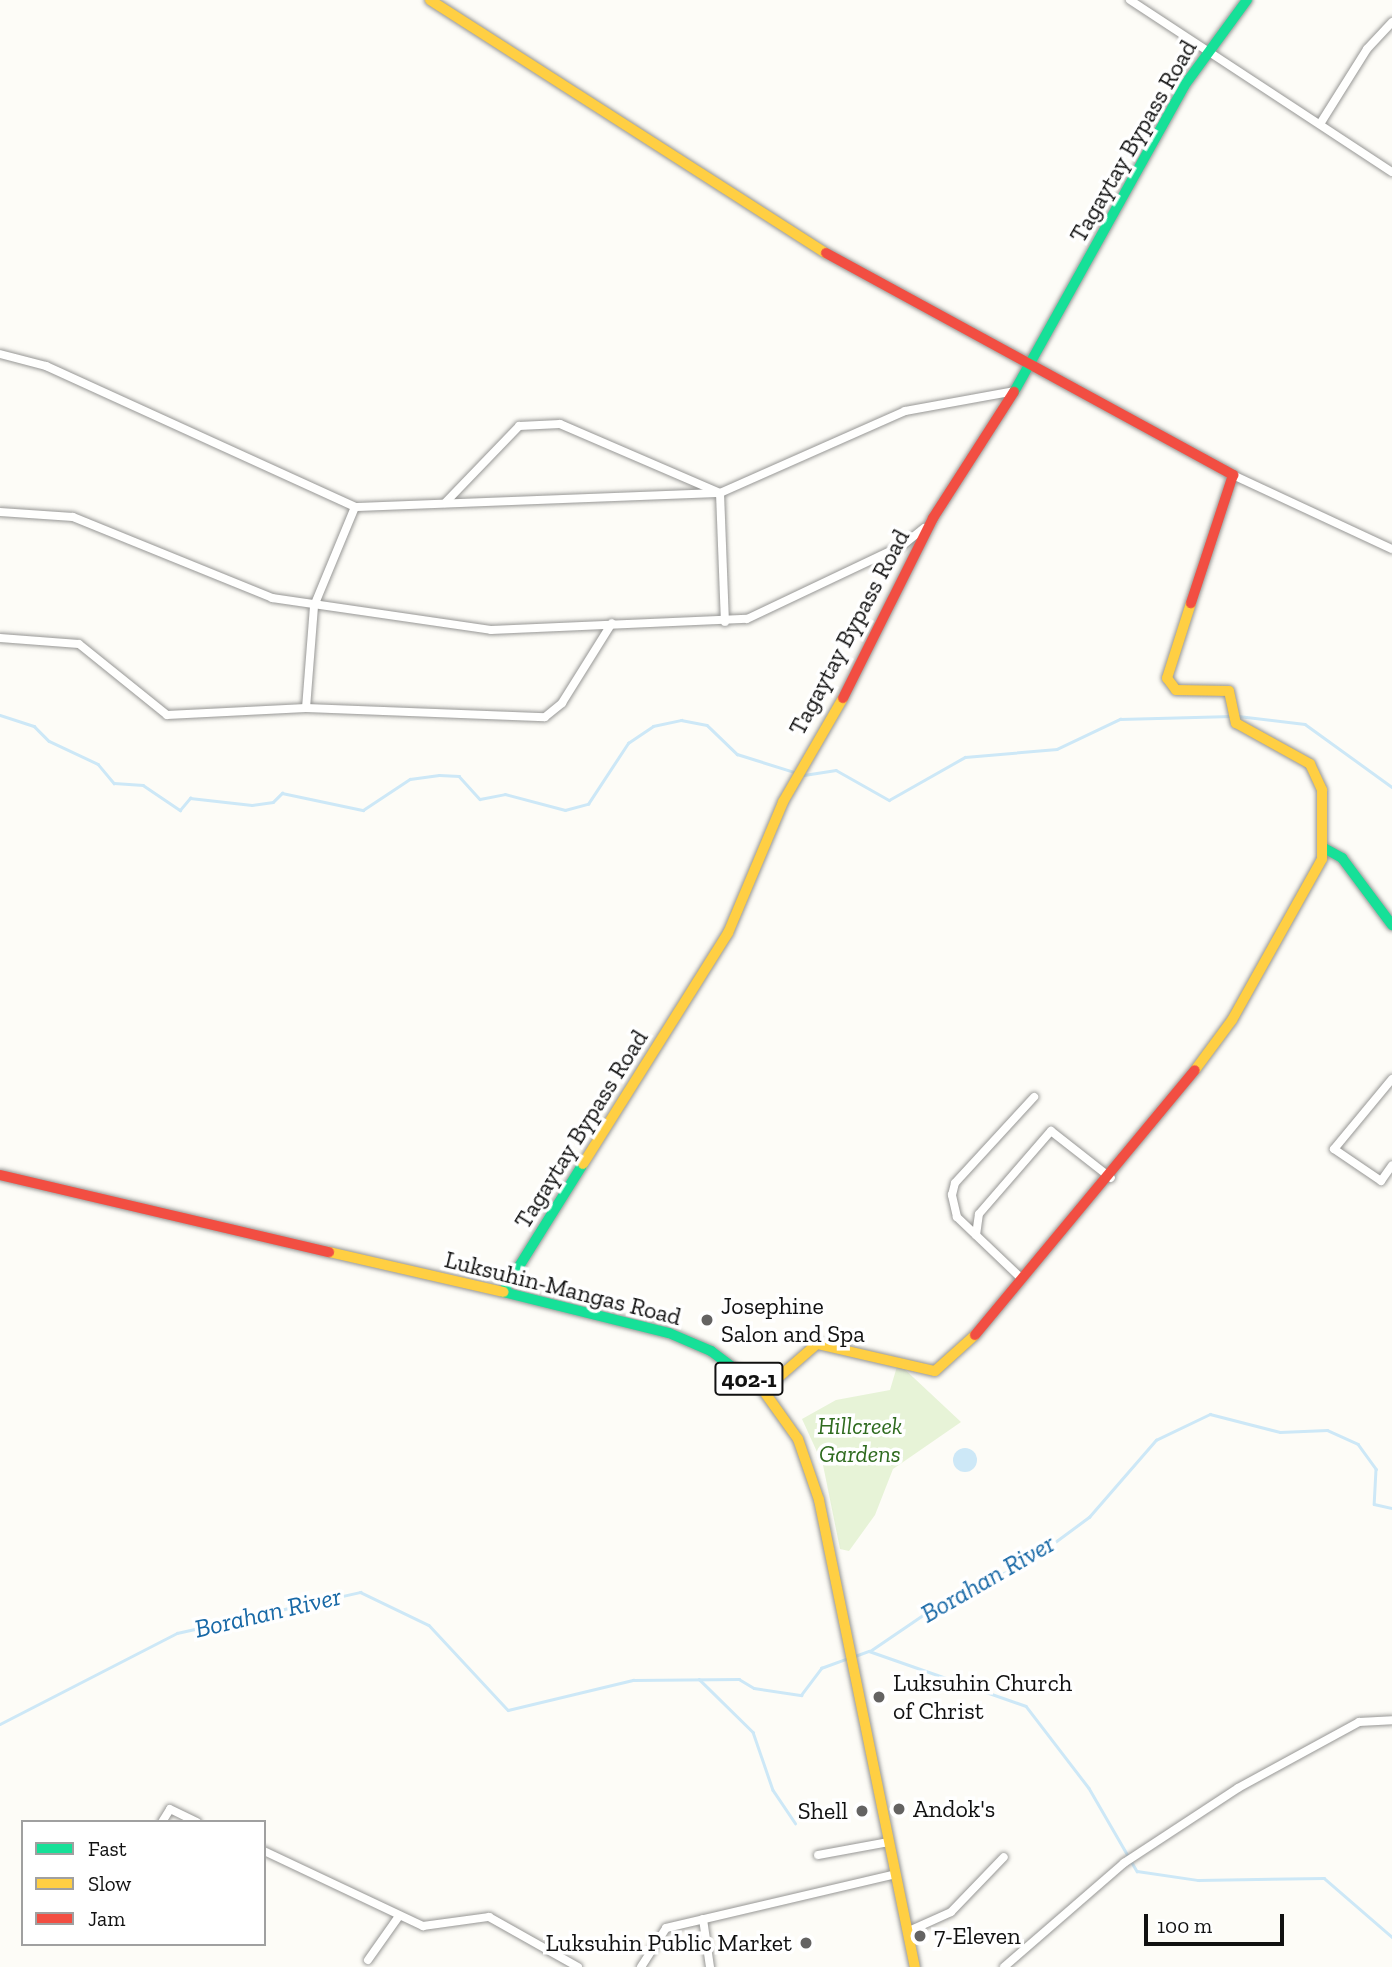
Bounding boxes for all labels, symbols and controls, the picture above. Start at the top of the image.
street label: Tagaytay Bypass Road [1063,34,1203,248]
street label: Tagaytay Bypass Road [782,524,916,740]
street label: Tagaytay Bypass Road [508,1024,654,1234]
street label: Luksuhin-Mangas Road [442,1245,684,1331]
place label: Josephine Salon and Spa [721,1292,865,1348]
marker: Josephine Salon and Spa [699,1312,715,1328]
road number: 402-1 [714,1360,784,1398]
park label: Hillcreek Gardens [817,1412,903,1468]
water label: Borahan River [915,1528,1061,1630]
water label: Borahan River [192,1581,344,1645]
place label: Luksuhin Church of Christ [893,1669,1072,1725]
marker: Luksuhin Church of Christ [871,1689,887,1705]
place label: Andok's [913,1795,995,1823]
place label: Shell [798,1797,848,1825]
marker: Andok's [891,1801,907,1817]
marker: Shell [854,1803,870,1819]
legend [21,1820,266,1946]
text: Fast [88,1836,127,1861]
text: Slow [88,1871,131,1896]
scale bar [1147,1900,1287,1944]
text: Jam [88,1906,125,1931]
text: 100 m [1157,1913,1212,1938]
place label: 7-Eleven [934,1922,1021,1950]
marker: 7-Eleven [912,1928,928,1944]
place label: Luksuhin Public Market [545,1929,792,1957]
marker: Luksuhin Public Market [798,1935,814,1951]

